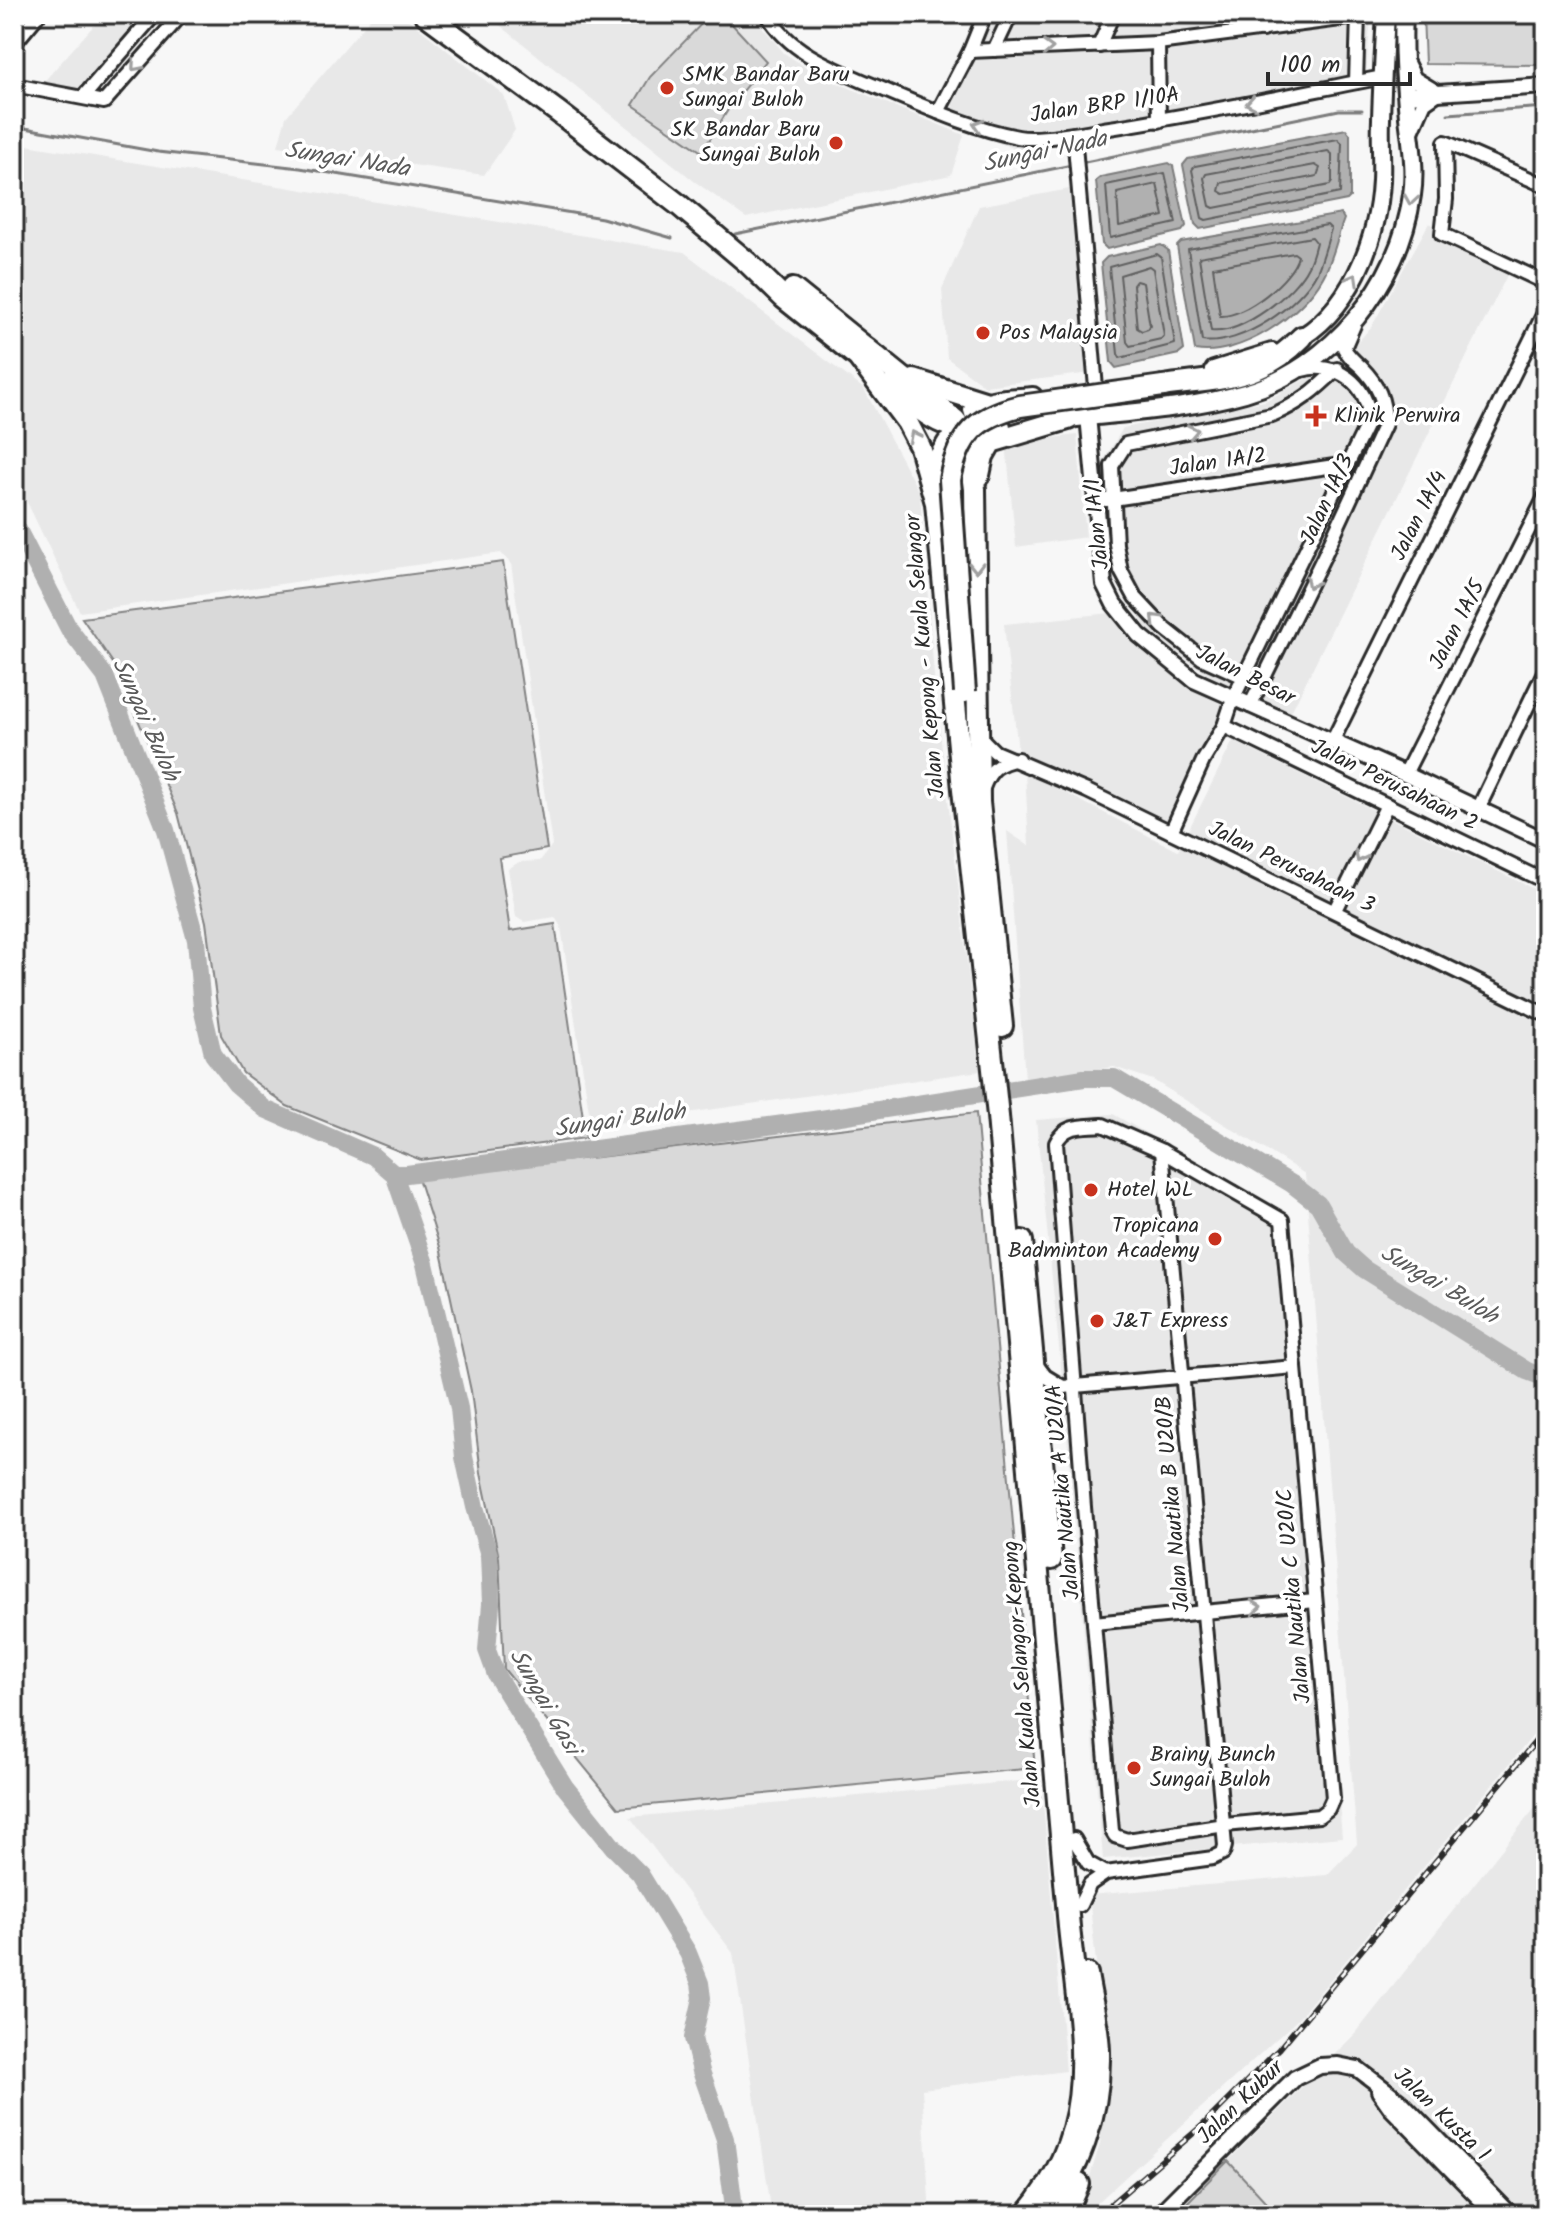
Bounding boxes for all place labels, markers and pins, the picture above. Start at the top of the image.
place label: SMK Bandar Baru Sungai Buloh [683,58,850,118]
marker: SMK Bandar Baru Sungai Buloh [658,79,676,97]
place label: SK Bandar Baru Sungai Buloh [671,113,820,173]
marker: SK Bandar Baru Sungai Buloh [827,134,845,152]
place label: Pos Malaysia [999,316,1118,351]
marker: Pos Malaysia [974,324,992,342]
place label: Klinik Perwira [1334,399,1461,434]
marker: Klinik Perwira [1305,405,1327,427]
place label: Hotel WL [1107,1173,1194,1208]
marker: Hotel WL [1082,1181,1100,1199]
place label: Tropicana Badminton Academy [1008,1209,1200,1269]
marker: Tropicana Badminton Academy [1206,1230,1224,1248]
place label: J&T Express [1113,1304,1229,1339]
marker: J&T Express [1088,1312,1106,1330]
place label: Brainy Bunch Sungai Buloh [1150,1738,1276,1798]
marker: Brainy Bunch Sungai Buloh [1125,1759,1143,1777]

